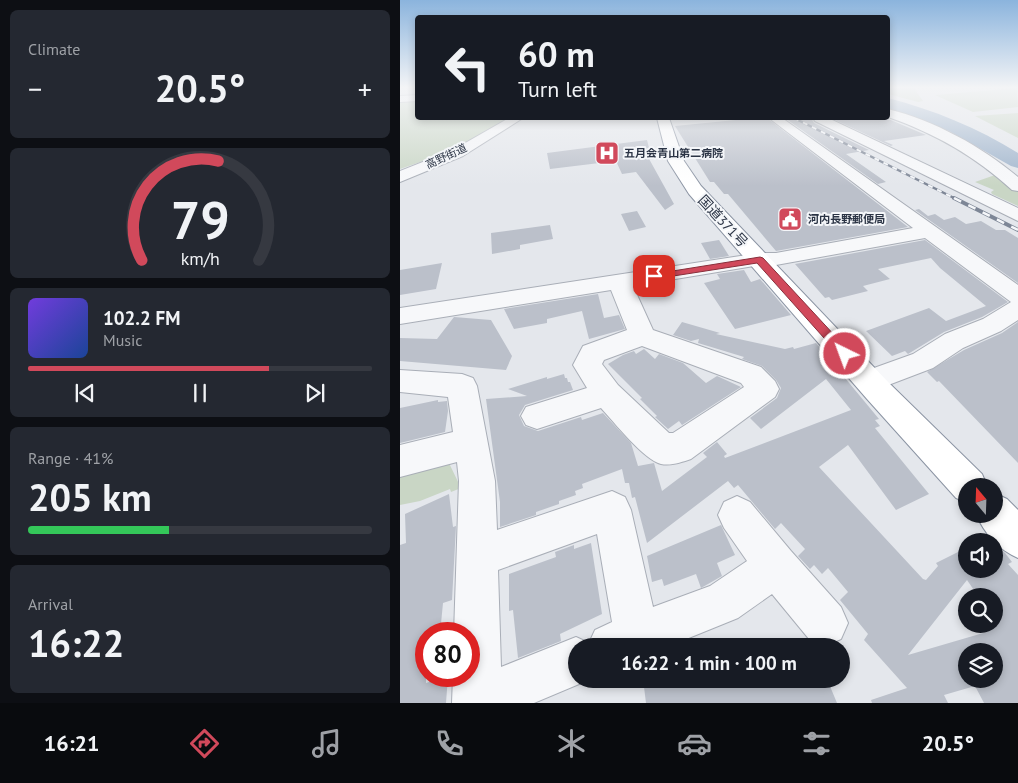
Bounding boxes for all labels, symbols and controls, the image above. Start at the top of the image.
text: 60 m [518,31,595,77]
icon: left [435,35,500,100]
text: Climate [28,39,80,59]
text: 20.5° [155,63,245,112]
text: − [28,70,42,107]
text: + [358,70,372,107]
text: Turn left [518,75,597,103]
street label: 高野街道 [423,140,469,172]
hospital icon: 五月会青山第二病院 [594,140,620,166]
place label: 五月会青山第二病院 [624,146,723,160]
text: 79 [171,186,229,253]
street label: 国道371号 [694,191,752,251]
public building icon: 河内長野郵便局 [777,206,803,232]
place label: 河内長野郵便局 [808,212,885,226]
text: km/h [180,247,220,270]
pin [633,255,675,297]
icon: arrive [640,262,668,290]
text: 102.2 FM [103,306,180,330]
position arrow [818,327,870,379]
text: Music [103,330,143,350]
icon: previous [71,379,99,407]
icon: pause [186,379,214,407]
icon: next [301,379,329,407]
text: Range · 41% [28,448,113,468]
text: 205 km [28,472,152,521]
north arrow [958,478,1002,522]
map controls [958,478,1003,688]
button: sound [958,533,1003,578]
button: search [958,588,1003,633]
text: Arrival [28,594,73,614]
text: 16:22 [28,618,124,667]
speed limit sign: 80 [415,622,480,687]
button: layers [958,643,1003,688]
text: 16:22 · 1 min · 100 m [621,651,797,675]
icon: directions [187,726,222,761]
icon: music [309,726,344,761]
icon: phone [432,726,467,761]
icon: climate [554,726,589,761]
icon: car [677,726,712,761]
icon: filters [799,726,834,761]
text: 16:21 [44,729,100,757]
text: 20.5° [922,729,974,757]

